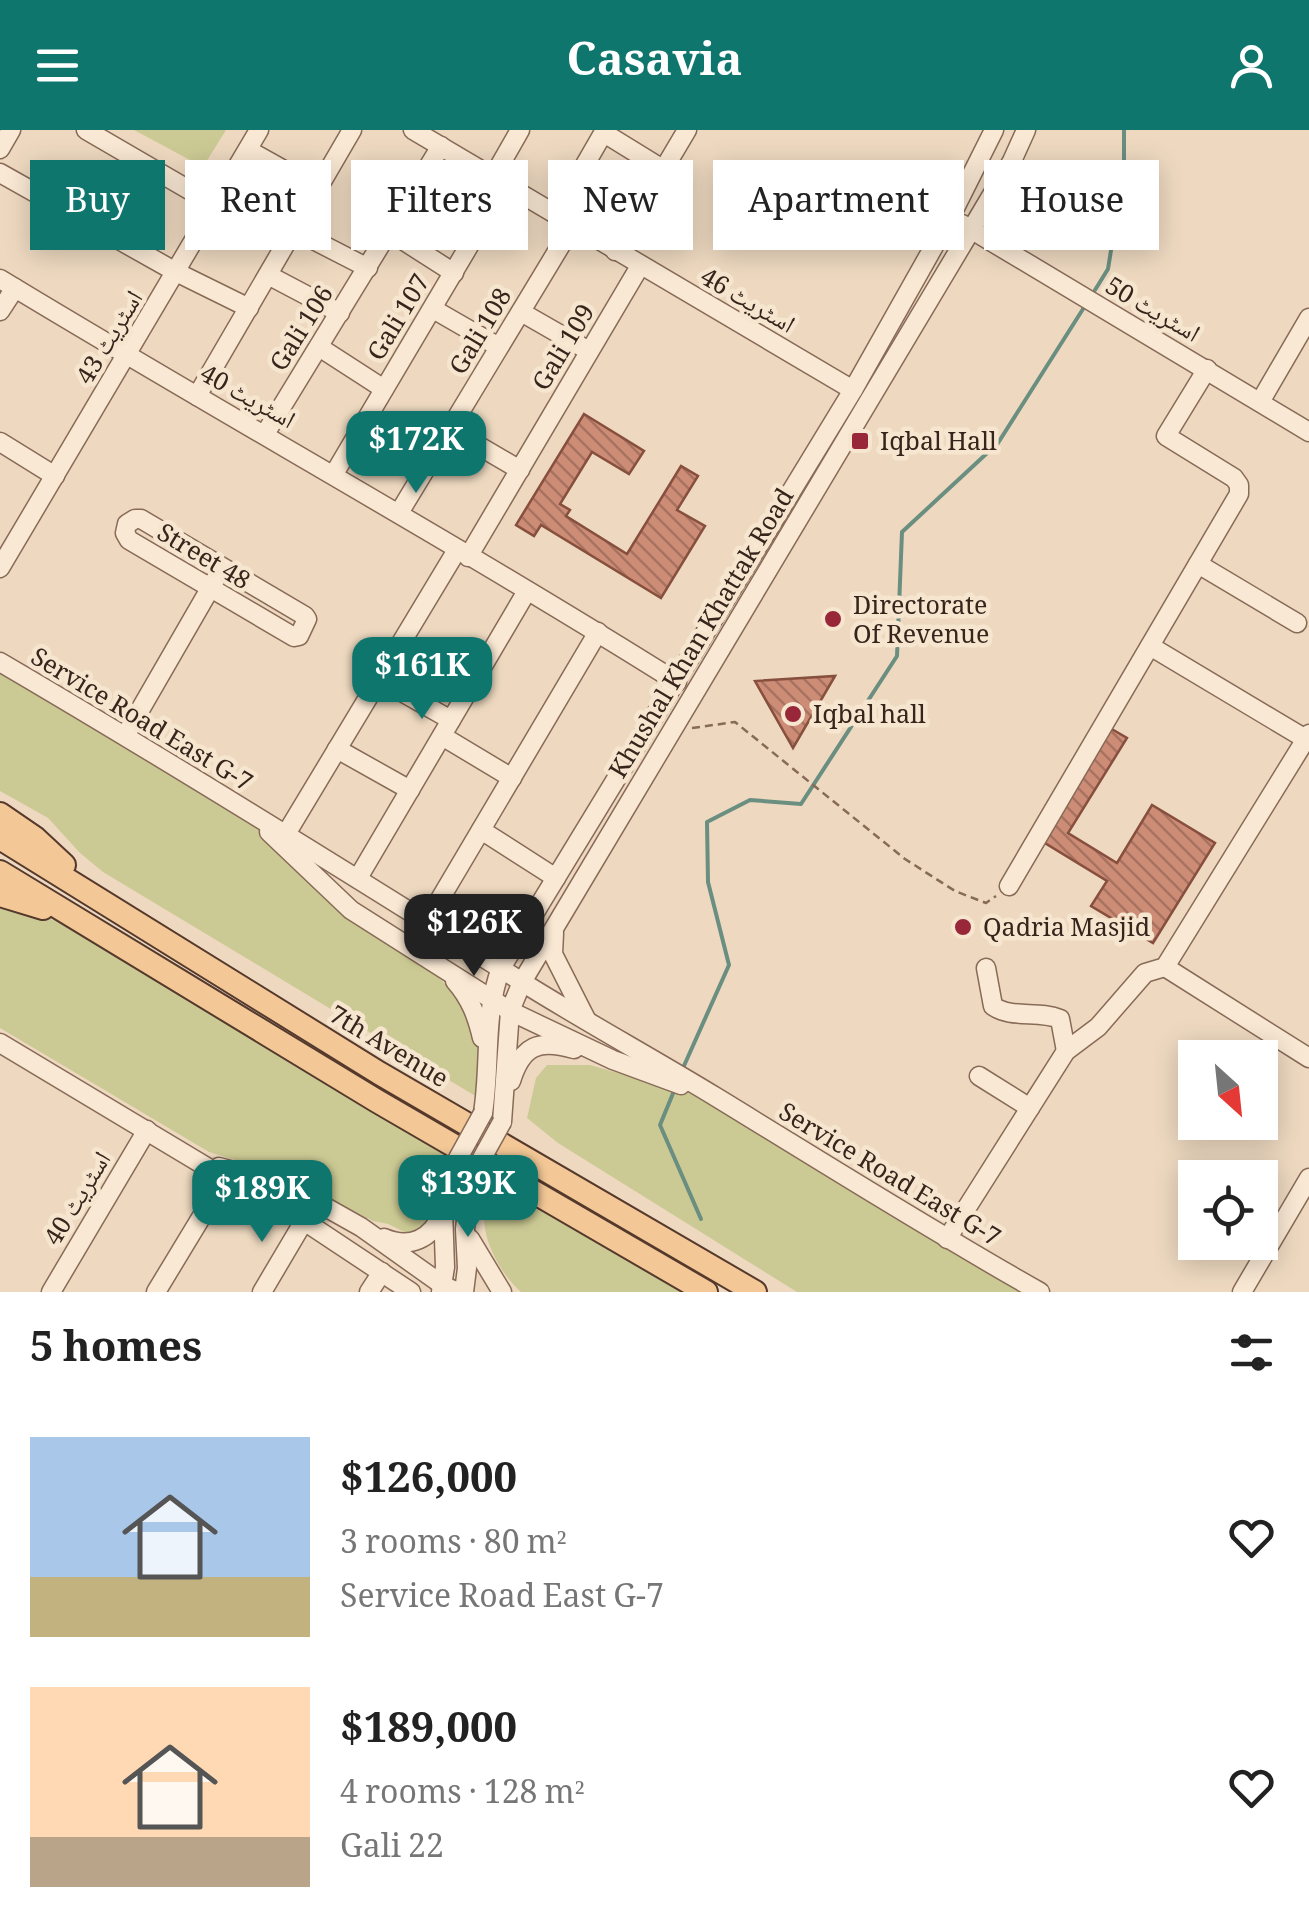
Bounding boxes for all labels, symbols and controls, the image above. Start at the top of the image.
text: Casavia [567,27,742,104]
icon: menu [30,38,85,93]
icon: person [1224,38,1279,93]
chip: Buy [30,160,165,250]
chip: Rent [185,160,331,250]
chip: Filters [351,160,528,250]
chip: New [548,160,693,250]
chip: Apartment [713,160,964,250]
chip: House [984,160,1159,250]
street label: اسٹریٹ 46 [690,258,802,348]
street label: Gali 107 [358,267,444,371]
street label: اسٹریٹ 50 [1095,267,1207,357]
street label: Gali 106 [261,278,347,382]
street label: Gali 108 [440,281,526,385]
street label: اسٹریٹ 43 [67,283,157,394]
street label: Gali 109 [523,297,609,401]
street label: اسٹریٹ 40 [190,355,302,443]
pin: $172K [346,411,486,496]
text: $172K [368,416,464,470]
place label: Iqbal Hall [880,423,997,466]
marker: Iqbal Hall [849,430,871,452]
street label: Khushal Khan Khattak Road [600,481,808,788]
street label: Street 48 [147,514,258,604]
place label: Directorate Of Revenue [853,587,989,659]
marker: Directorate Of Revenue [822,608,844,630]
pin: $161K [352,637,492,722]
street label: Service Road East G-7 [21,638,260,806]
text: $161K [374,642,470,696]
place label: Iqbal hall [813,696,926,739]
marker: Iqbal hall [782,703,804,725]
pin: $126K [404,894,544,979]
text: $126K [426,899,522,953]
place label: Qadria Masjid [983,909,1150,952]
marker: Qadria Masjid [952,916,974,938]
street label: 7th Avenue [319,996,455,1102]
north arrow [1178,1040,1278,1140]
map controls [1178,1040,1278,1260]
street label: Service Road East G-7 [769,1093,1008,1261]
street label: اسٹریٹ 40 [35,1144,125,1255]
pin: $139K [398,1155,538,1240]
pin: $189K [192,1160,332,1245]
text: $139K [420,1160,516,1214]
button: locate [1178,1160,1278,1260]
text: $189K [214,1165,310,1219]
text: 5 homes [30,1316,202,1388]
icon: filters [1224,1325,1279,1380]
text: $126,000 [340,1447,517,1519]
icon: home [110,1477,230,1597]
icon: heart [1224,1510,1279,1565]
text: 3 rooms · 80 m² [340,1519,566,1573]
text: Service Road East G-7 [340,1573,664,1627]
text: $189,000 [340,1697,517,1769]
icon: home [110,1727,230,1847]
icon: heart [1224,1760,1279,1815]
text: 4 rooms · 128 m² [340,1769,584,1823]
text: Gali 22 [340,1823,444,1877]

